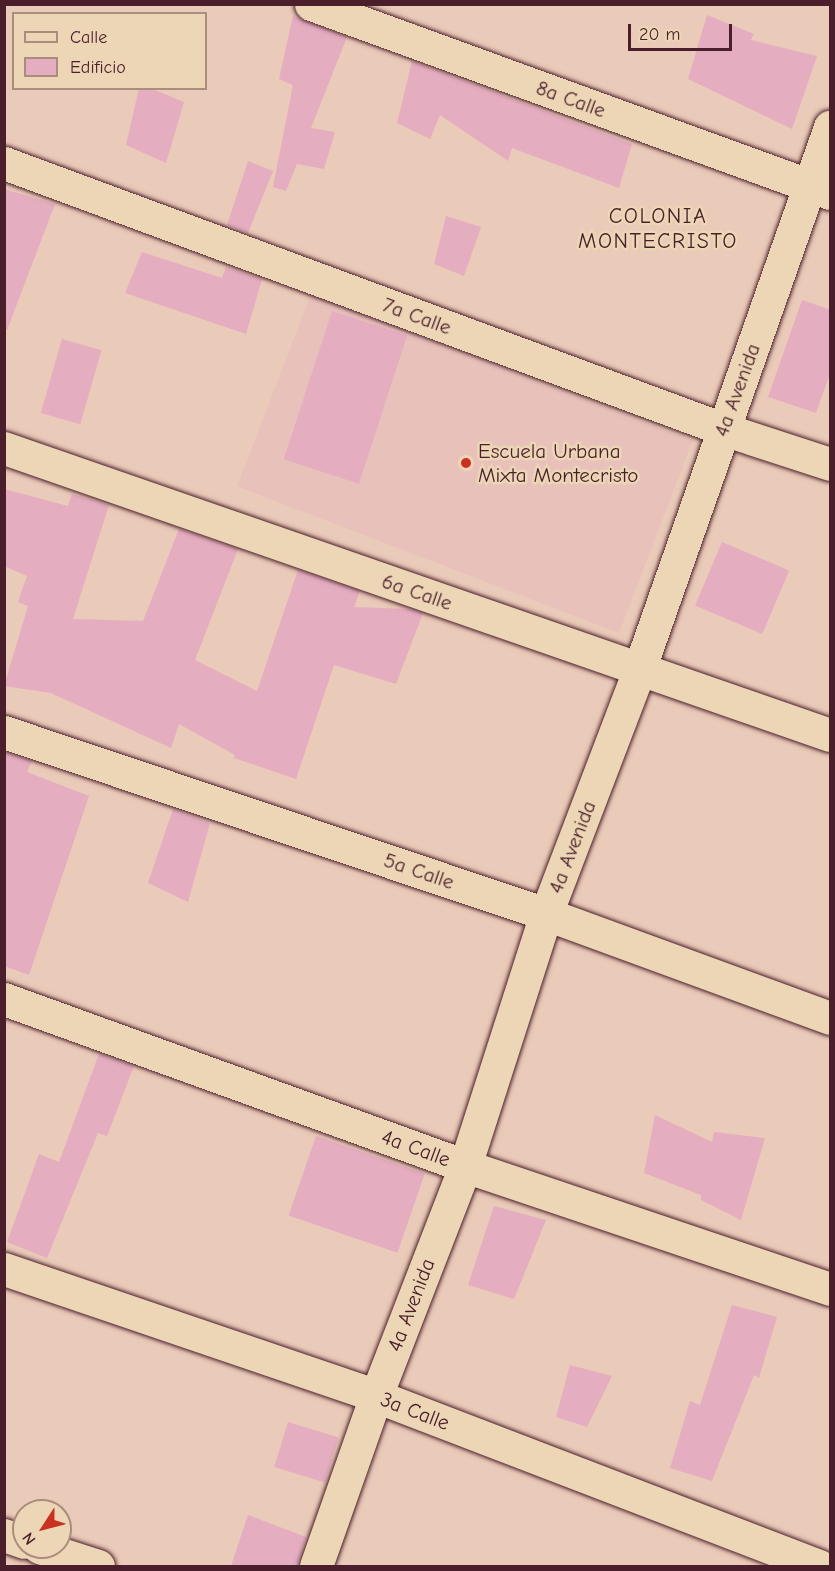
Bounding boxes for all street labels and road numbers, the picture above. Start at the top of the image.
street label: 8a Calle [533,75,609,123]
street label: 7a Calle [379,292,455,340]
street label: 4a Avenida [708,340,766,440]
street label: 6a Calle [379,568,455,616]
street label: 4a Avenida [543,797,601,897]
street label: 5a Calle [381,847,457,895]
street label: 4a Calle [378,1124,454,1172]
street label: 4a Avenida [382,1255,440,1355]
street label: 3a Calle [377,1386,453,1436]

